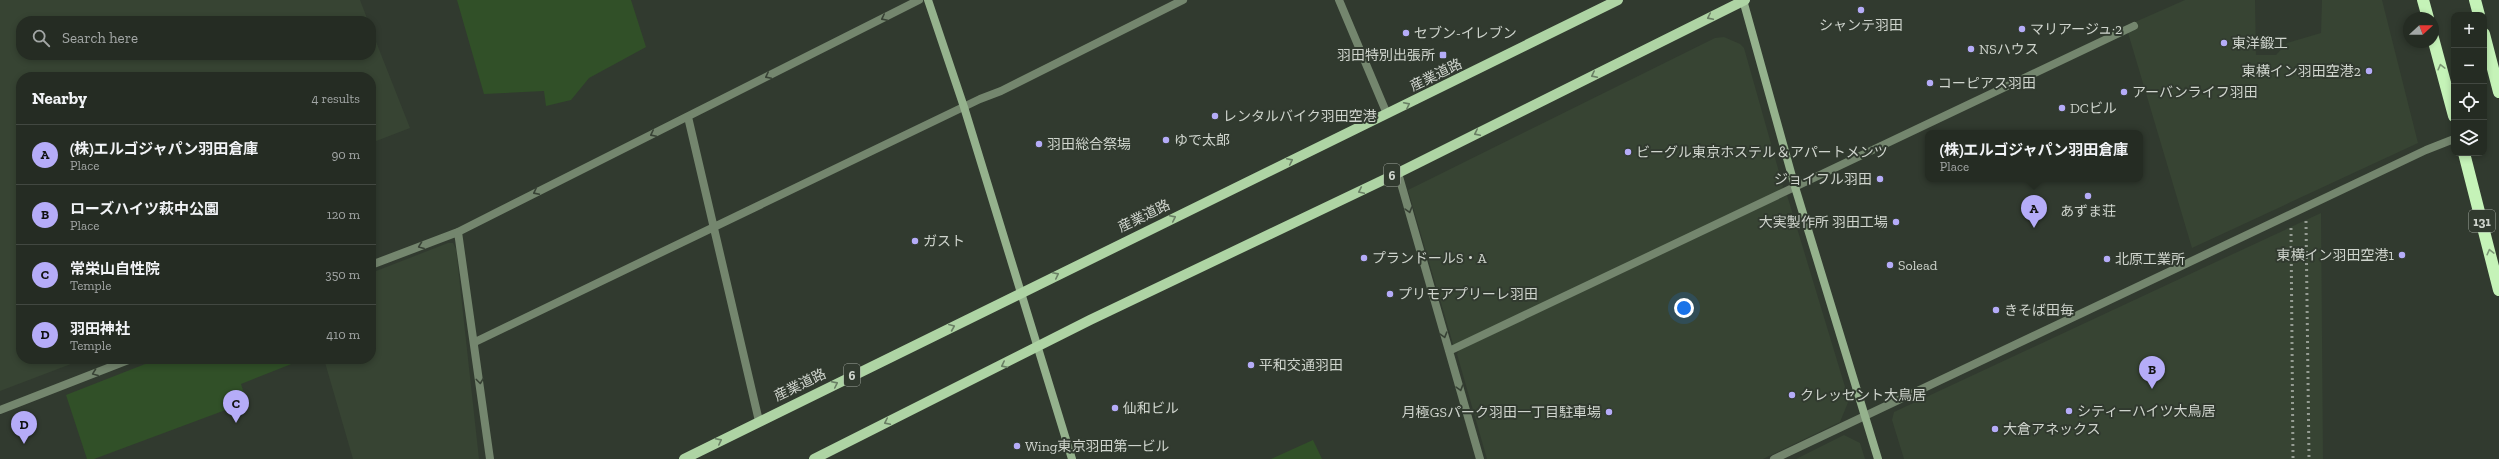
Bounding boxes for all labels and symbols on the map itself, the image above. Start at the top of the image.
marker: シャンテ羽田 [1856,5,1866,15]
one-way arrow [1707,12,1714,20]
north arrow [2403,12,2439,48]
one-way arrow [881,13,888,20]
place label: シャンテ羽田 [1819,17,1903,34]
place label: マリアージュ·2 [2030,21,2122,38]
marker: マリアージュ·2 [2017,24,2027,34]
place label: セブン-イレブン [1414,25,1517,42]
marker: セブン-イレブン [1401,28,1411,38]
place label: 東洋鍛工 [2232,35,2288,52]
marker: 東洋鍛工 [2219,38,2229,48]
place label: NSハウス [1979,41,2039,58]
marker: NSハウス [1966,44,1976,54]
place label: 羽田特別出張所 [1337,47,1435,64]
marker: 羽田特別出張所 [1438,50,1448,60]
street label: 産業道路 [1407,55,1465,95]
place label: 東横イン羽田空港2 [2242,63,2361,80]
one-way arrow [2437,64,2445,71]
marker: 東横イン羽田空港2 [2364,66,2374,76]
one-way arrow [1590,70,1598,78]
one-way arrow [765,71,772,79]
place label: コーピアス羽田 [1938,75,2036,92]
marker: コーピアス羽田 [1925,78,1935,88]
place label: アーバンライフ羽田 [2132,84,2258,101]
marker: アーバンライフ羽田 [2119,87,2129,97]
place label: DCビル [2070,100,2117,117]
one-way arrow [1403,102,1410,110]
marker: DCビル [2057,103,2067,113]
place label: レンタルバイク羽田空港 [1223,108,1377,125]
marker: レンタルバイク羽田空港 [1210,111,1220,121]
one-way arrow [1474,128,1482,136]
one-way arrow [650,130,657,137]
place label: ゆで太郎 [1174,132,1230,149]
marker: ゆで太郎 [1161,135,1171,145]
place label: 羽田総合祭場 [1047,136,1131,153]
marker: 羽田総合祭場 [1034,139,1044,149]
place label: ビーグル東京ホステル＆アパートメンツ [1636,144,1888,161]
marker: ビーグル東京ホステル＆アパートメンツ [1623,147,1633,157]
one-way arrow [1285,158,1293,166]
road number: 6 [1384,164,1400,186]
place label: ジョイフル羽田 [1774,171,1872,188]
marker: ジョイフル羽田 [1875,174,1885,184]
one-way arrow [1357,186,1365,194]
one-way arrow [533,188,541,195]
marker: あずま荘 [2083,191,2093,201]
pin: A [2021,195,2047,228]
street label: 産業道路 [1115,196,1173,236]
place label: あずま荘 [2060,203,2116,220]
one-way arrow [1404,206,1413,213]
road number: 131 [2469,210,2495,232]
place label: 大実製作所 羽田工場 [1759,214,1888,231]
one-way arrow [1168,215,1176,222]
marker: 大実製作所 羽田工場 [1891,217,1901,227]
place label: ガスト [923,233,965,250]
marker: ガスト [910,236,920,246]
one-way arrow [418,241,425,249]
place label: 東横イン羽田空港1 [2277,247,2395,264]
one-way arrow [2486,249,2494,255]
place label: プランドールS・A [1372,250,1487,267]
marker: 東横イン羽田空港1 [2397,250,2407,260]
place label: 北原工業所 [2115,251,2185,268]
marker: プランドールS・A [1359,253,1369,263]
marker: 北原工業所 [2102,254,2112,264]
place label: Solead [1898,257,1938,274]
marker: Solead [1885,260,1895,270]
one-way arrow [1052,272,1059,280]
place label: プリモアプリーレ羽田 [1398,286,1538,303]
marker: プリモアプリーレ羽田 [1385,289,1395,299]
your location [1674,298,1694,318]
place label: きそば田毎 [2004,302,2074,319]
marker: きそば田毎 [1991,305,2001,315]
one-way arrow [948,324,955,332]
one-way arrow [1440,332,1448,338]
pin: B [2139,356,2165,389]
place label: 平和交通羽田 [1259,357,1343,374]
one-way arrow [1000,360,1008,368]
marker: 平和交通羽田 [1246,360,1256,370]
road number: 6 [844,364,860,386]
street label: 産業道路 [771,365,829,405]
one-way arrow [91,369,98,377]
one-way arrow [475,378,484,384]
one-way arrow [831,381,838,389]
one-way arrow [1455,385,1464,392]
place label: クレッセント大鳥居 [1800,387,1926,404]
pin: C [223,390,249,423]
marker: クレッセント大鳥居 [1787,390,1797,400]
place label: 仙和ビル [1123,400,1179,417]
marker: 仙和ビル [1110,403,1120,413]
place label: シティーハイツ大鳥居 [2077,403,2216,420]
place label: 月極GSパーク羽田一丁目駐車場 [1402,404,1601,421]
marker: シティーハイツ大鳥居 [2064,406,2074,416]
marker: 月極GSパーク羽田一丁目駐車場 [1604,407,1614,417]
pin: D [11,411,37,444]
one-way arrow [884,417,891,425]
place label: 大倉アネックス [2003,421,2101,438]
marker: 大倉アネックス [1990,424,2000,434]
place label: Wing東京羽田第一ビル [1025,438,1169,455]
one-way arrow [714,439,722,446]
marker: Wing東京羽田第一ビル [1012,441,1022,451]

